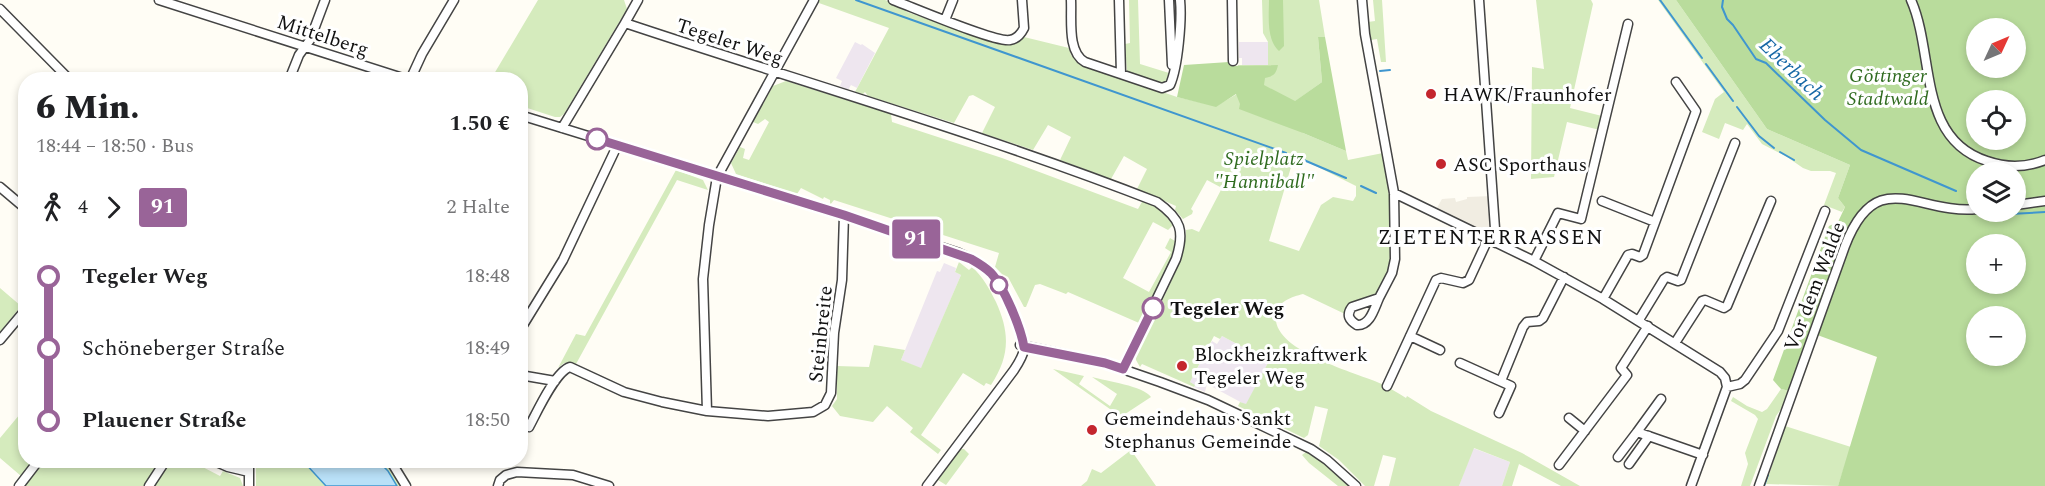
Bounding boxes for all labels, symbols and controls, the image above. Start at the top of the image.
street label: Mittelberg [273,7,373,65]
street label: Tegeler Weg [672,11,787,73]
north arrow [1966,18,2026,78]
map controls [1966,18,2026,366]
water label: Eberbach [1751,30,1831,109]
park label: Göttinger Stadtwald [1847,61,1929,114]
place label: HAWK/Fraunhofer [1443,80,1612,110]
text: 6 Min. [36,83,140,133]
marker: HAWK/Fraunhofer [1424,87,1438,101]
button: locate [1966,90,2026,150]
text: 1.50 € [449,107,510,140]
unlabelled marker [586,128,608,150]
text: 18:44 – 18:50 · Bus [36,131,194,161]
park label: Spielplatz "Hanniball" [1214,144,1314,197]
place label: ASC Sporthaus [1453,150,1587,180]
marker: ASC Sporthaus [1434,157,1448,171]
button: layers [1966,162,2026,222]
icon: walk [36,191,69,224]
icon: forward [97,191,130,224]
text: 91 [151,191,175,223]
text: 4 [78,192,88,222]
text: 2 Halte [446,192,510,222]
street label: Vor dem Walde [1777,217,1853,355]
line badge: 91 [889,220,943,258]
district label: ZIETENTERRASSEN [1378,222,1604,254]
text: 91 [904,223,928,255]
button: + [1966,234,2026,294]
text: Tegeler Weg [82,260,208,293]
text: 18:48 [465,261,510,291]
unlabelled marker [990,276,1008,294]
street label: Steinbreite [801,284,841,384]
place label: Tegeler Weg [1170,294,1284,324]
marker: Tegeler Weg [1142,297,1164,319]
button: − [1966,306,2026,366]
text: Schöneberger Straße [82,332,285,365]
text: 18:49 [465,333,510,363]
place label: Blockheizkraftwerk Tegeler Weg [1194,340,1368,393]
marker: Blockheizkraftwerk Tegeler Weg [1175,359,1189,373]
text: Plauener Straße [82,404,246,437]
place label: Gemeindehaus Sankt Stephanus Gemeinde [1104,404,1291,457]
text: 18:50 [465,405,510,435]
marker: Gemeindehaus Sankt Stephanus Gemeinde [1085,423,1099,437]

